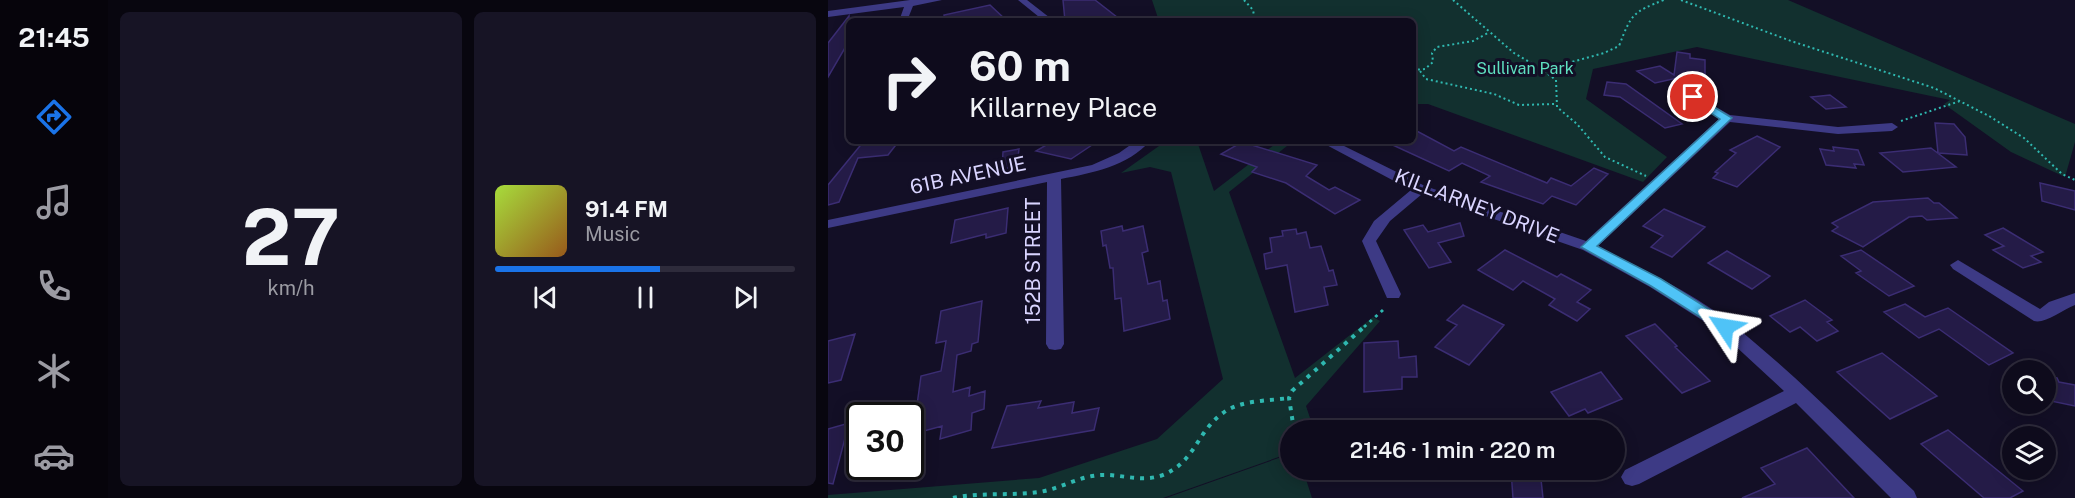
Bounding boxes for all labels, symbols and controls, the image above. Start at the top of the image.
text: 21:45 [18,21,90,53]
text: 60 m [969,41,1071,90]
icon: right [870,42,948,120]
park label: Sullivan Park [1476,59,1574,78]
pin [1667,71,1718,122]
icon: arrive [1676,80,1709,113]
text: Killarney Place [969,91,1157,123]
icon: directions [33,96,75,138]
street label: 61B AVENUE [908,151,1028,199]
street label: KILLARNEY DRIVE [1391,164,1563,248]
icon: music [33,181,75,223]
text: 27 [242,191,340,283]
text: 91.4 FM [585,196,668,222]
street label: 152B STREET [1021,197,1045,324]
text: Music [585,222,640,246]
icon: phone [33,265,75,307]
text: km/h [267,276,315,300]
icon: previous [529,281,562,314]
icon: pause [629,281,662,314]
icon: next [729,281,762,314]
position arrow [1693,295,1757,359]
icon: climate [33,350,75,392]
map controls [2002,360,2056,480]
button: search [2002,360,2056,414]
speed limit sign: 30 [846,402,924,480]
button: layers [2002,426,2056,480]
icon: car [33,435,75,477]
text: 21:46 · 1 min · 220 m [1350,437,1555,463]

